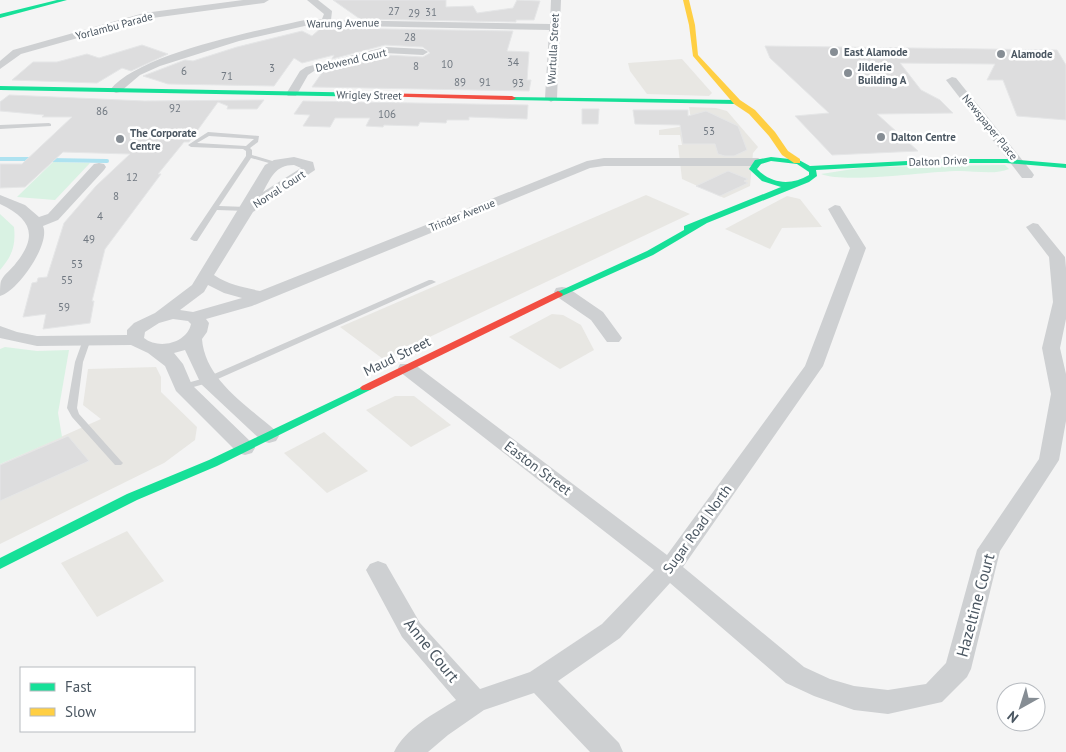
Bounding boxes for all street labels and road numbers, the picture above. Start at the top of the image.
street label: Yorlambu Parade [74,9,154,43]
street label: Wurtulla Street [544,13,562,85]
street label: Warung Avenue [307,15,380,31]
street label: Debwend Court [314,45,388,75]
street label: Wrigley Street [336,87,402,103]
street label: Newspaper Place [959,91,1021,163]
street label: Dalton Drive [908,153,968,169]
street label: Norval Court [250,167,308,211]
street label: Trinder Avenue [427,195,497,235]
street label: Maud Street [360,332,434,380]
street label: Easton Street [501,437,575,499]
street label: Sugar Road North [659,481,735,577]
street label: Hazeltine Court [952,550,999,659]
street label: Anne Court [400,614,464,686]

